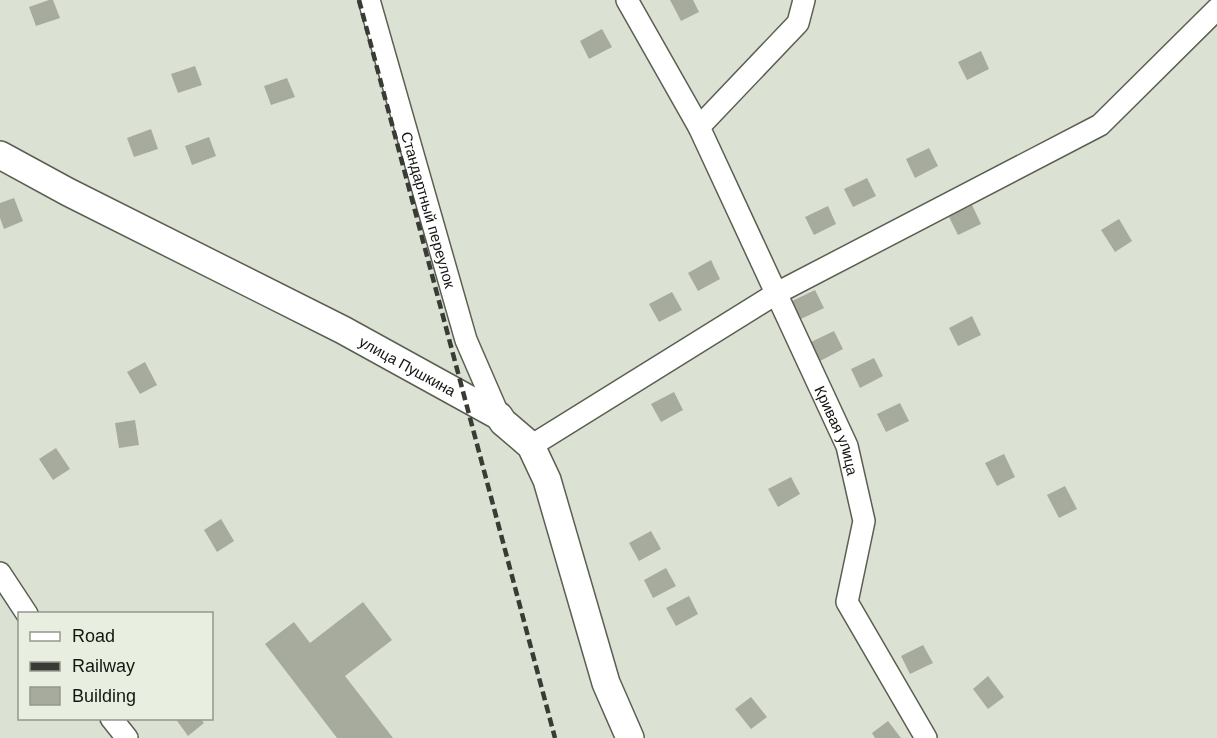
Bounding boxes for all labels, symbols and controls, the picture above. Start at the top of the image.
street label: Стандартный переулок [398,129,459,290]
street label: улица Пушкина [357,332,459,399]
street label: Кривая улица [812,383,862,477]
legend [18,612,213,720]
text: Road [72,626,115,646]
text: Railway [72,656,135,676]
text: Building [72,686,136,706]

